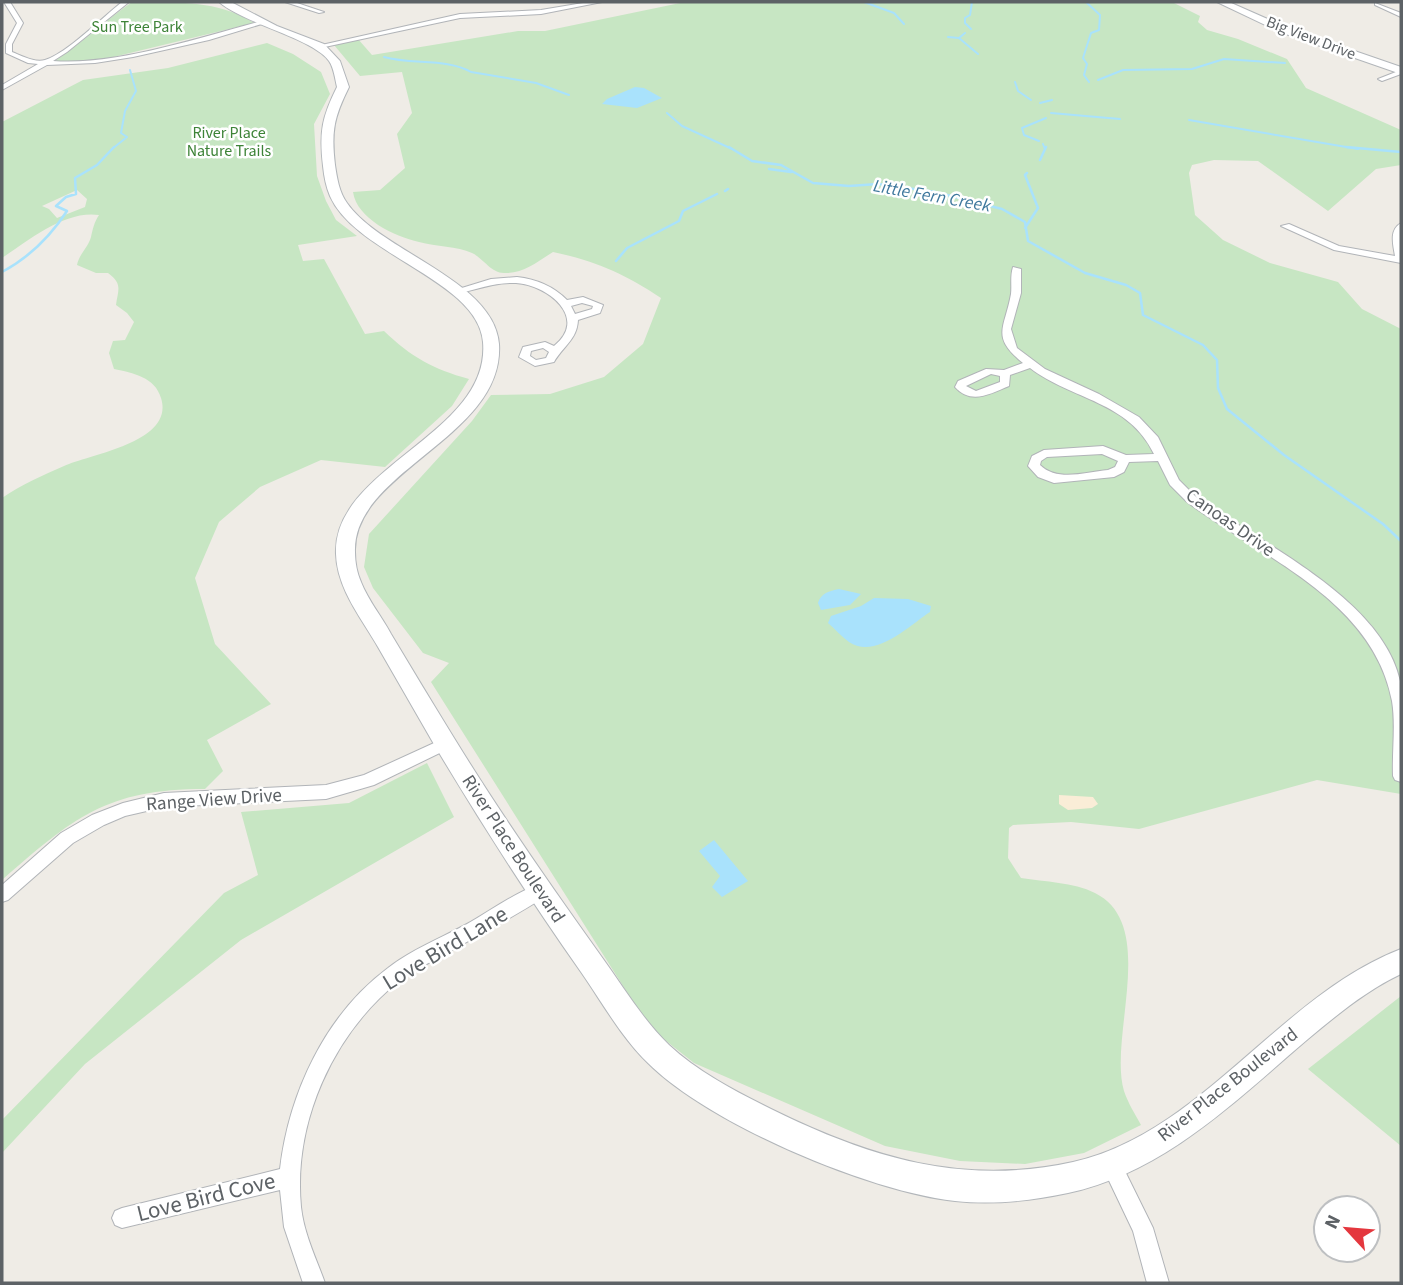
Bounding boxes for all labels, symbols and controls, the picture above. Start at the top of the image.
street label: Big View Drive [1263,11,1359,65]
park label: Sun Tree Park [91,16,183,38]
park label: River Place Nature Trails [187,122,272,162]
water label: Little Fern Creek [871,173,993,219]
street label: Canoas Drive [1180,482,1280,564]
street label: River Place Boulevard [455,770,571,928]
street label: Range View Drive [145,782,283,818]
street label: Love Bird Lane [376,898,514,998]
street label: River Place Boulevard [1152,1021,1304,1149]
street label: Love Bird Cove [133,1164,279,1230]
north arrow [1312,1194,1382,1264]
text: N [1318,1211,1348,1234]

